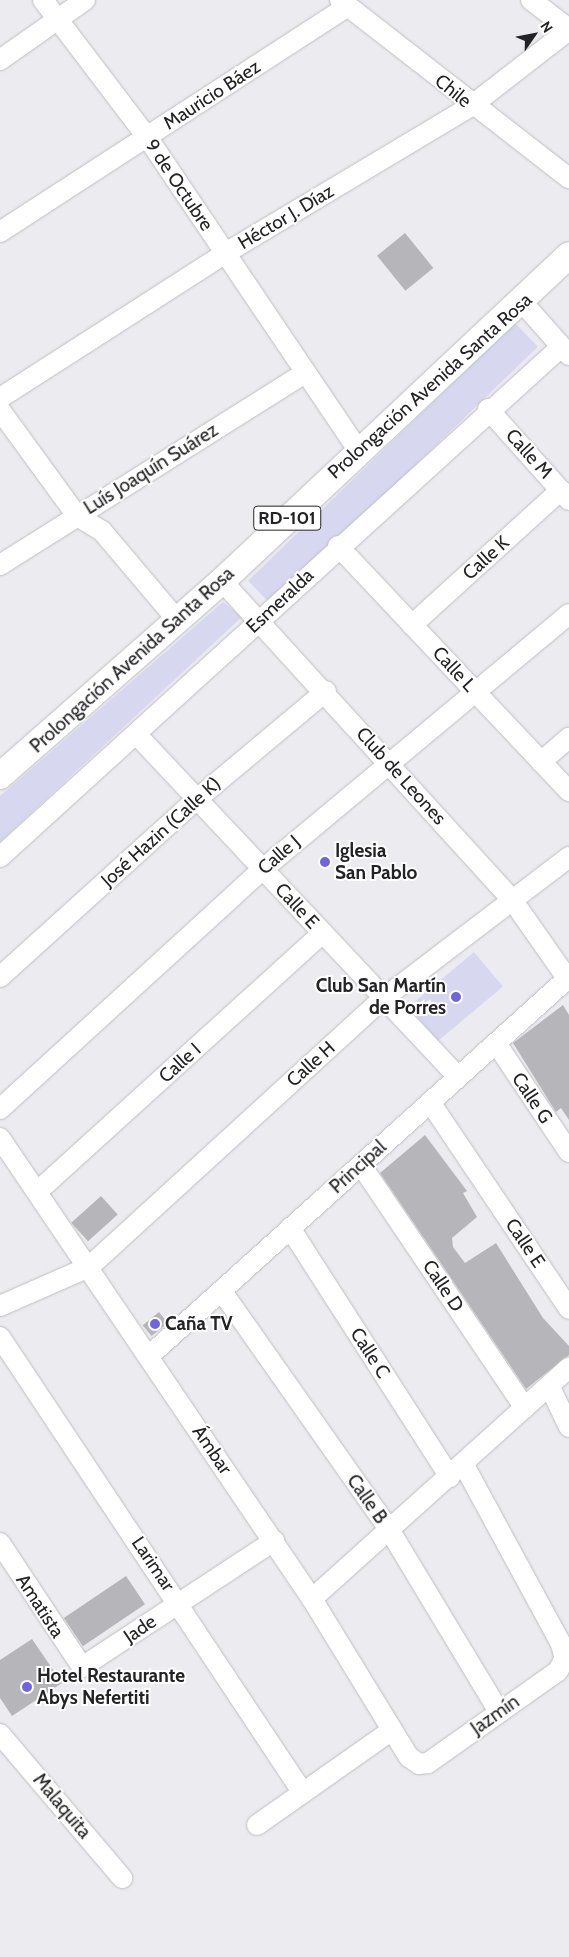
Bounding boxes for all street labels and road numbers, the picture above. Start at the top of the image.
street label: Mauricio Báez [159,55,265,135]
street label: Chile [430,70,476,112]
street label: 9 de Octubre [140,135,218,235]
street label: Héctor J. Díaz [234,180,338,254]
street label: Prolongación Avenida Santa Rosa [323,288,537,484]
street label: Luís Joaquín Suárez [80,419,222,519]
street label: Calle M [501,424,557,484]
road number: RD-101 [252,502,322,534]
street label: Calle K [458,531,514,585]
street label: Prolongación Avenida Santa Rosa [25,562,239,758]
street label: Esmeralda [242,564,318,638]
street label: Calle L [428,642,480,696]
street label: Club de Leones [351,723,451,829]
street label: José Hazin (Calle K) [97,772,225,892]
street label: Calle J [253,830,305,880]
street label: Calle E [270,878,324,934]
street label: Calle H [282,1036,340,1092]
street label: Calle I [154,1038,206,1088]
street label: Calle G [507,1068,557,1128]
street label: Principal [325,1136,391,1198]
street label: Calle E [500,1214,550,1272]
street label: Calle D [417,1256,469,1316]
street label: Calle C [345,1324,395,1382]
street label: Ámbar [187,1421,237,1479]
street label: Calle B [342,1470,392,1528]
street label: Larimar [127,1533,179,1595]
street label: Amatista [11,1570,69,1642]
street label: Jade [120,1610,160,1648]
street label: Jazmín [466,1690,524,1740]
street label: Malaquita [28,1769,96,1843]

